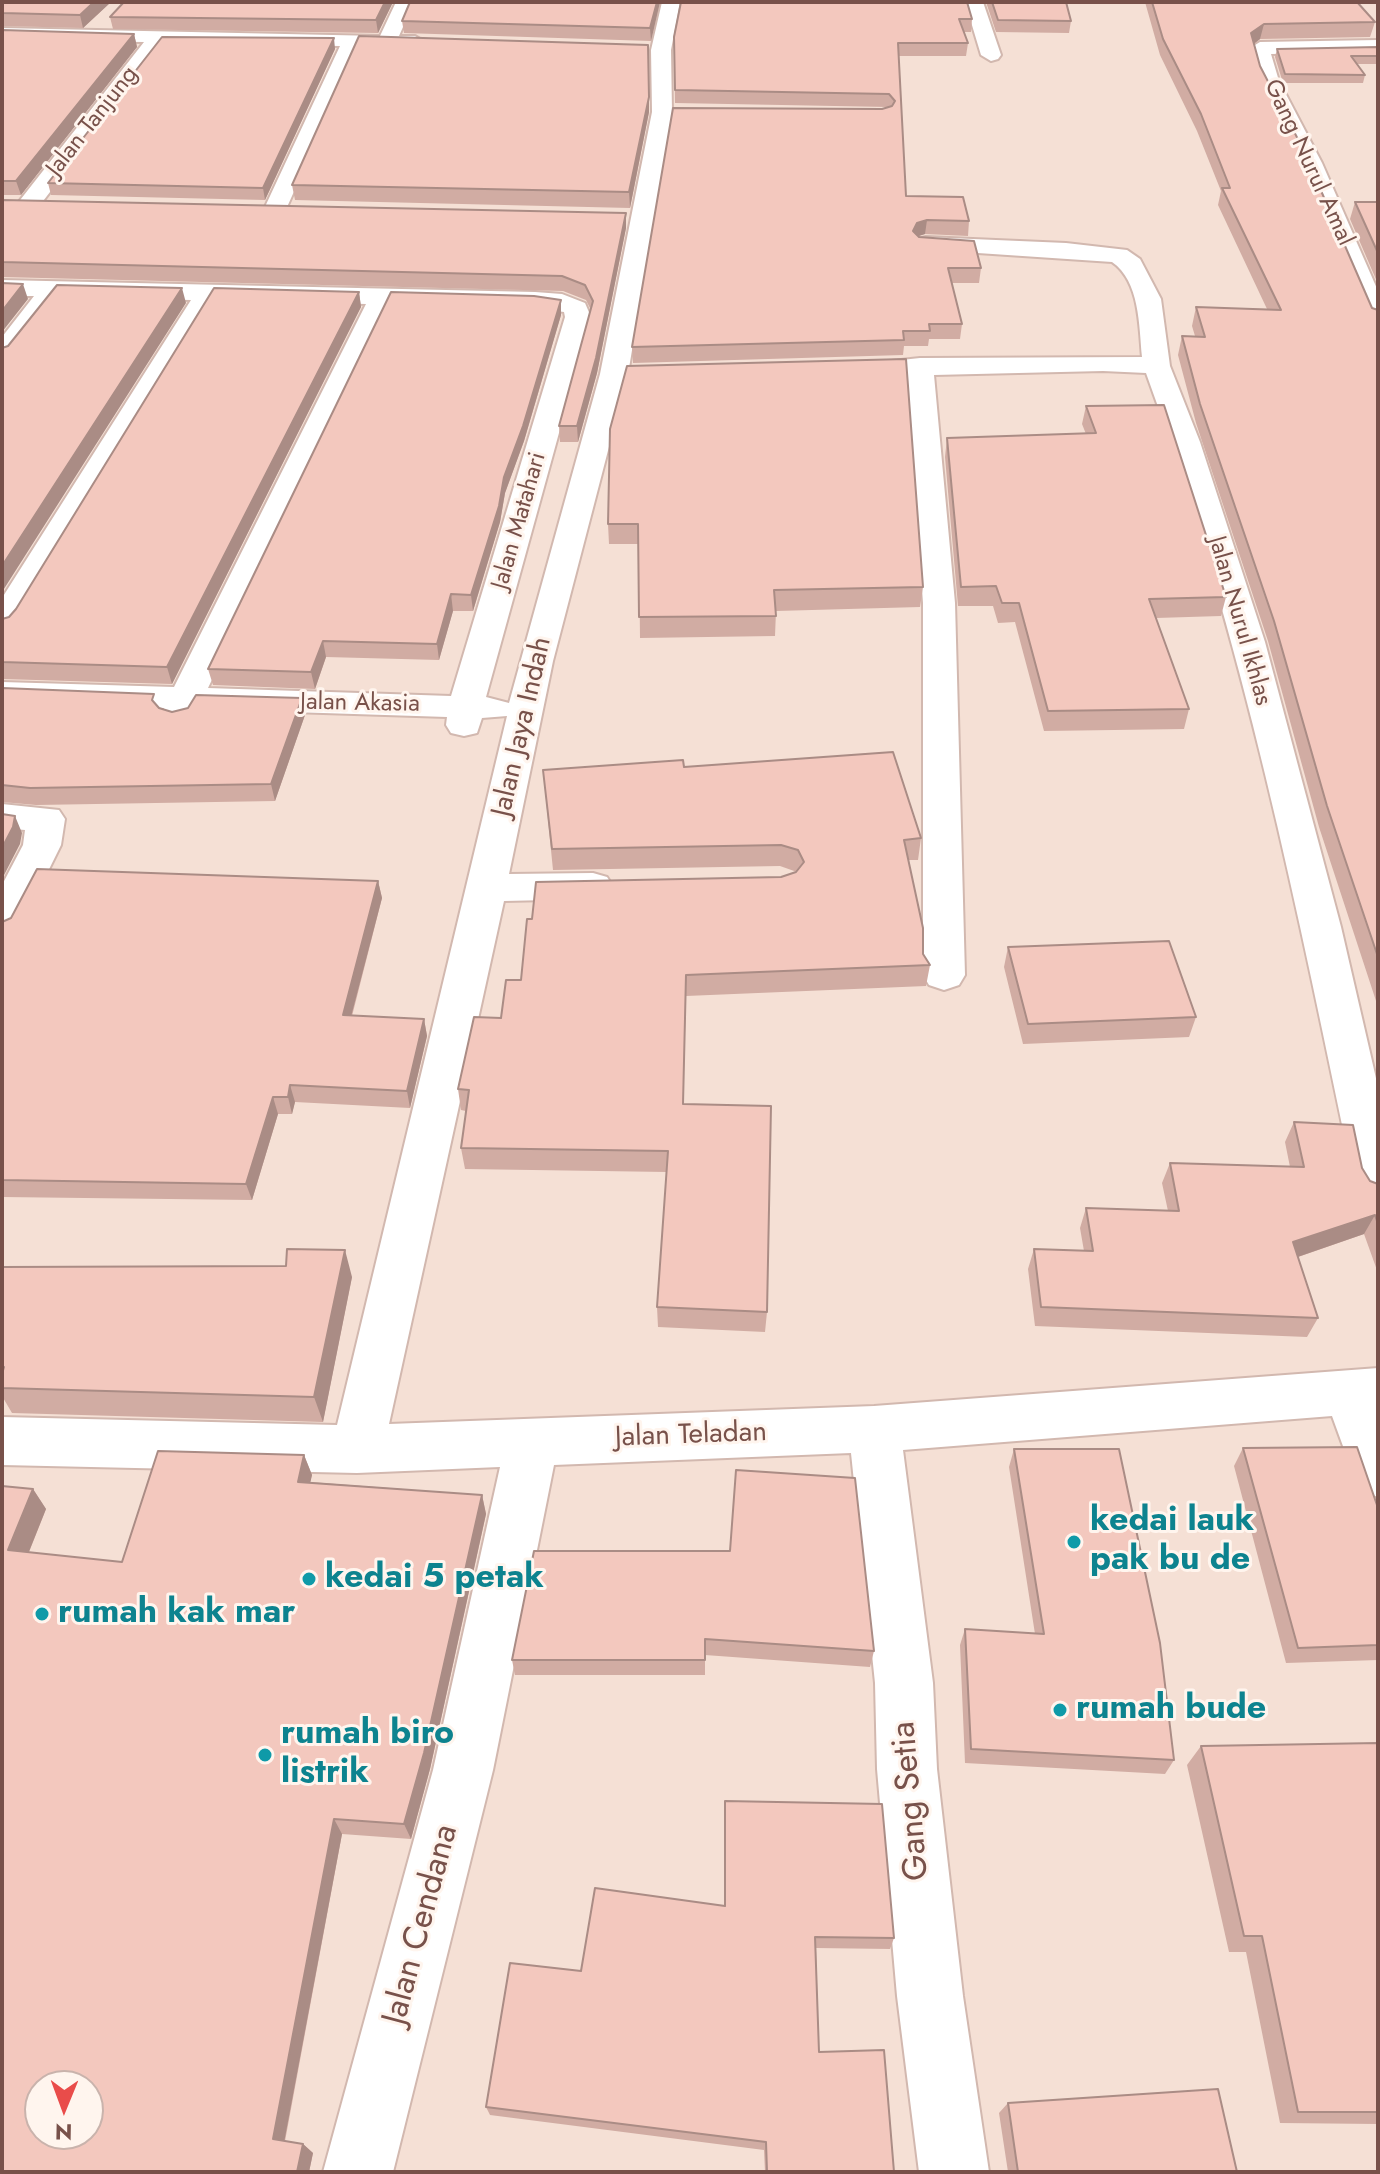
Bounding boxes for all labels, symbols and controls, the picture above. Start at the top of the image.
street label: Jalan Tanjung [41,61,145,183]
street label: Gang Nurul Amal [1257,75,1359,251]
street label: Jalan Matahari [487,449,553,593]
street label: Jalan Nurul Ikhlas [1201,533,1277,709]
street label: Jalan Jaya Indah [486,634,560,820]
street label: Jalan Akasia [300,689,420,719]
street label: Jalan Teladan [615,1417,767,1455]
place label: kedai lauk pak bu de [1090,1502,1254,1582]
marker: kedai lauk pak bu de [1065,1533,1083,1551]
place label: kedai 5 petak [325,1559,544,1599]
marker: kedai 5 petak [300,1570,318,1588]
place label: rumah kak mar [58,1594,295,1634]
marker: rumah kak mar [33,1605,51,1623]
place label: rumah bude [1076,1690,1266,1730]
marker: rumah bude [1051,1701,1069,1719]
place label: rumah biro listrik [281,1715,454,1794]
street label: Gang Setia [885,1720,939,1882]
marker: rumah biro listrik [256,1746,274,1764]
street label: Jalan Cendana [376,1821,468,2029]
north arrow [24,2070,104,2150]
text: N [55,2116,73,2148]

